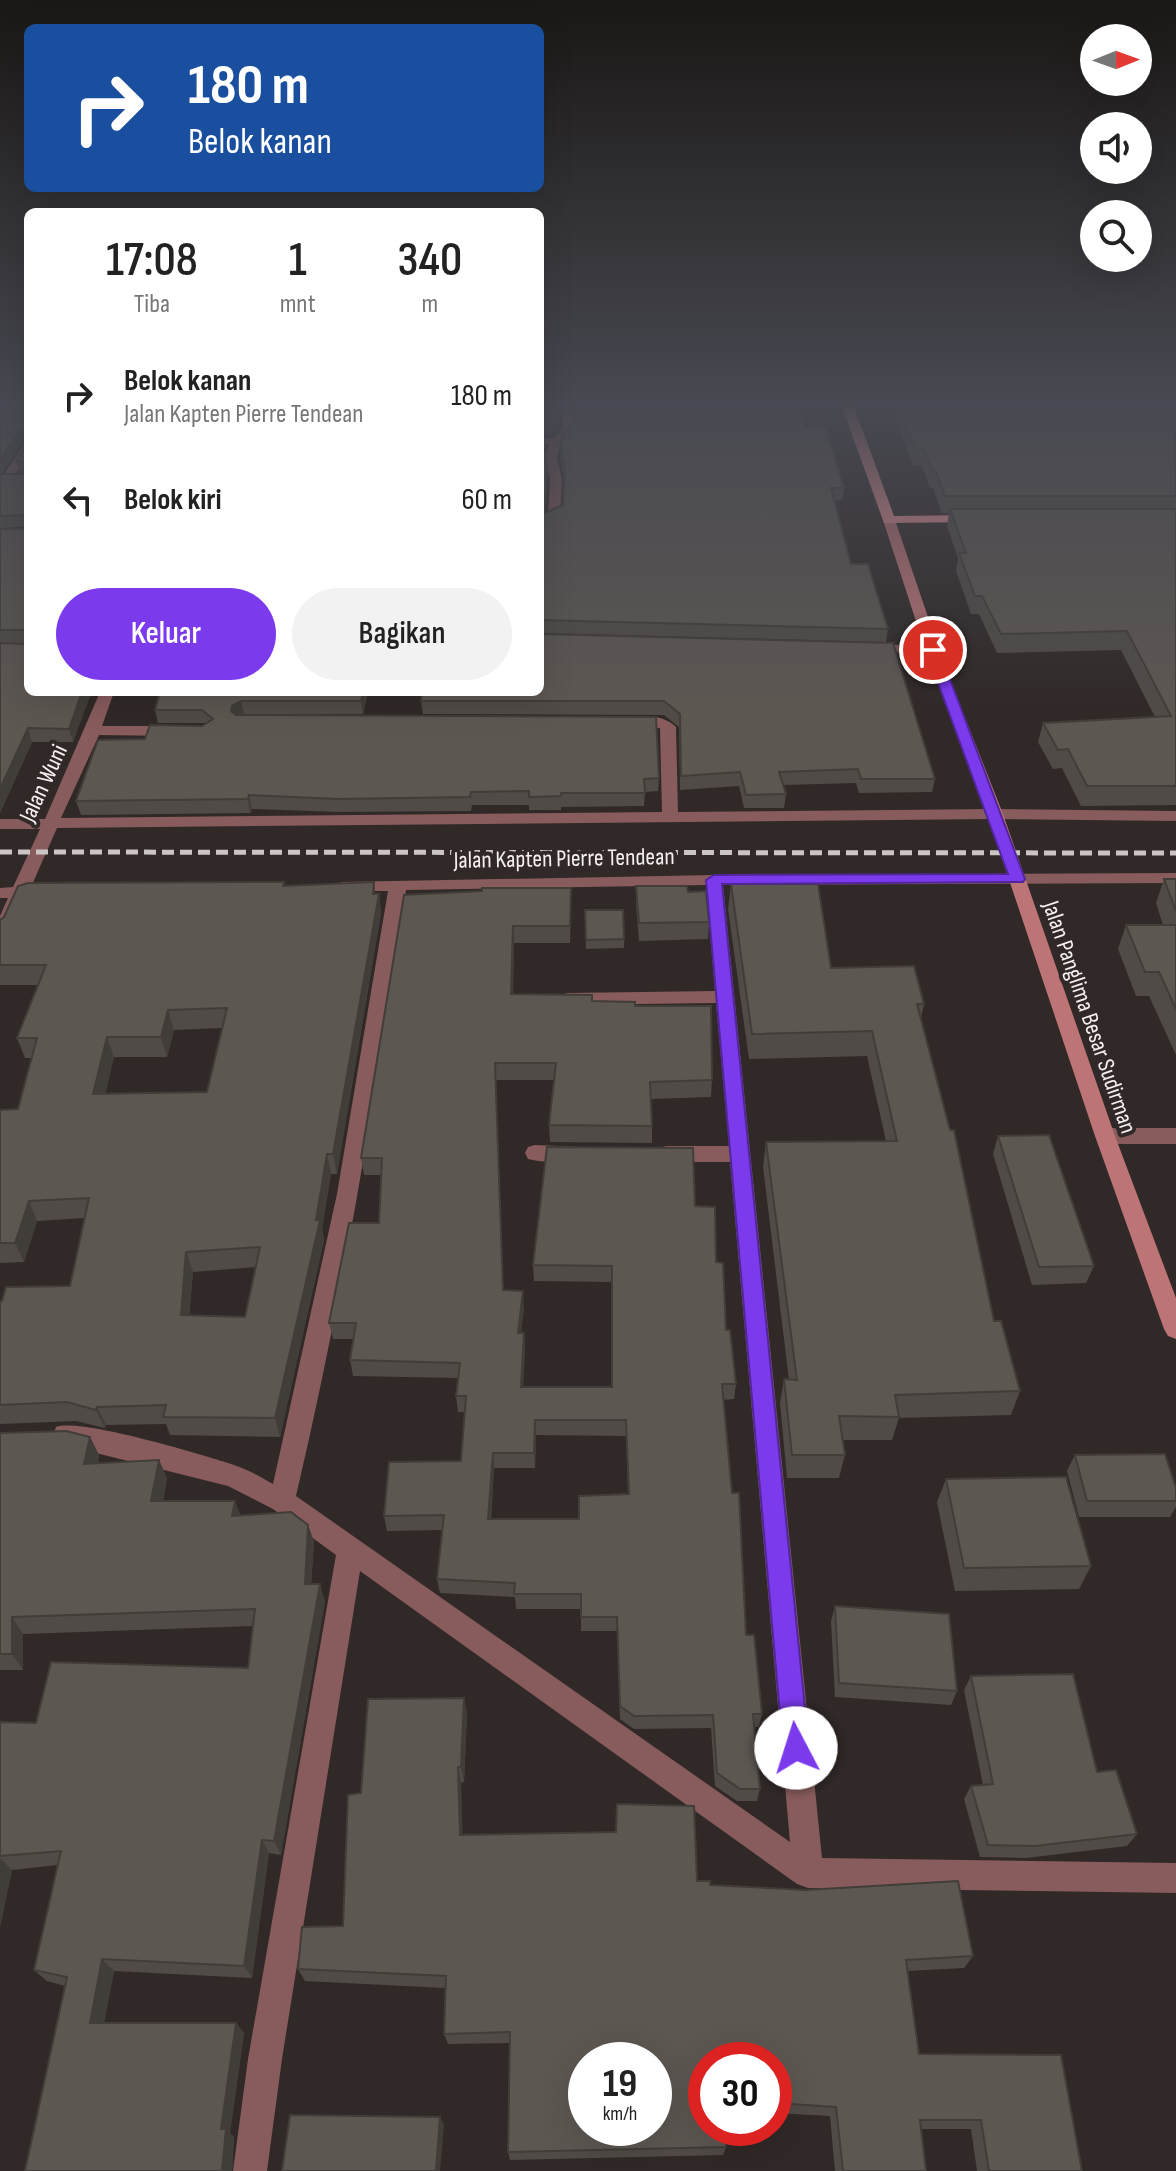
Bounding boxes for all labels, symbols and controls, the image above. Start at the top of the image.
north arrow [1080,24,1152,96]
map controls [1080,24,1152,272]
text: 180 m [188,53,309,120]
icon: right [56,56,160,160]
button: sound [1080,112,1152,184]
text: Belok kanan [188,121,332,164]
button: search [1080,200,1152,272]
text: 17:08 [106,232,198,289]
text: 1 [289,232,307,289]
text: 340 [397,232,462,289]
text: Tiba [134,289,170,320]
text: mnt [280,289,316,320]
text: m [421,289,438,320]
text: Belok kanan [124,363,251,399]
icon: right [56,374,100,418]
text: 180 m [451,378,512,414]
text: Jalan Kapten Pierre Tendean [124,399,364,430]
icon: left [56,478,100,522]
text: Belok kiri [124,482,222,518]
text: 60 m [461,482,512,518]
button: Keluar [56,588,276,680]
button: Bagikan [292,588,512,680]
pin [899,616,967,684]
icon: arrive [911,628,955,672]
street label: Jalan Wuni [13,740,74,827]
street label: Jalan Kapten Pierre Tendean [452,842,675,875]
street label: Jalan Panglima Besar Sudirman [1036,896,1143,1137]
position arrow [754,1706,838,1790]
speed limit sign: 30 [688,2042,792,2146]
text: 19 [603,2060,637,2108]
text: km/h [603,2102,637,2126]

